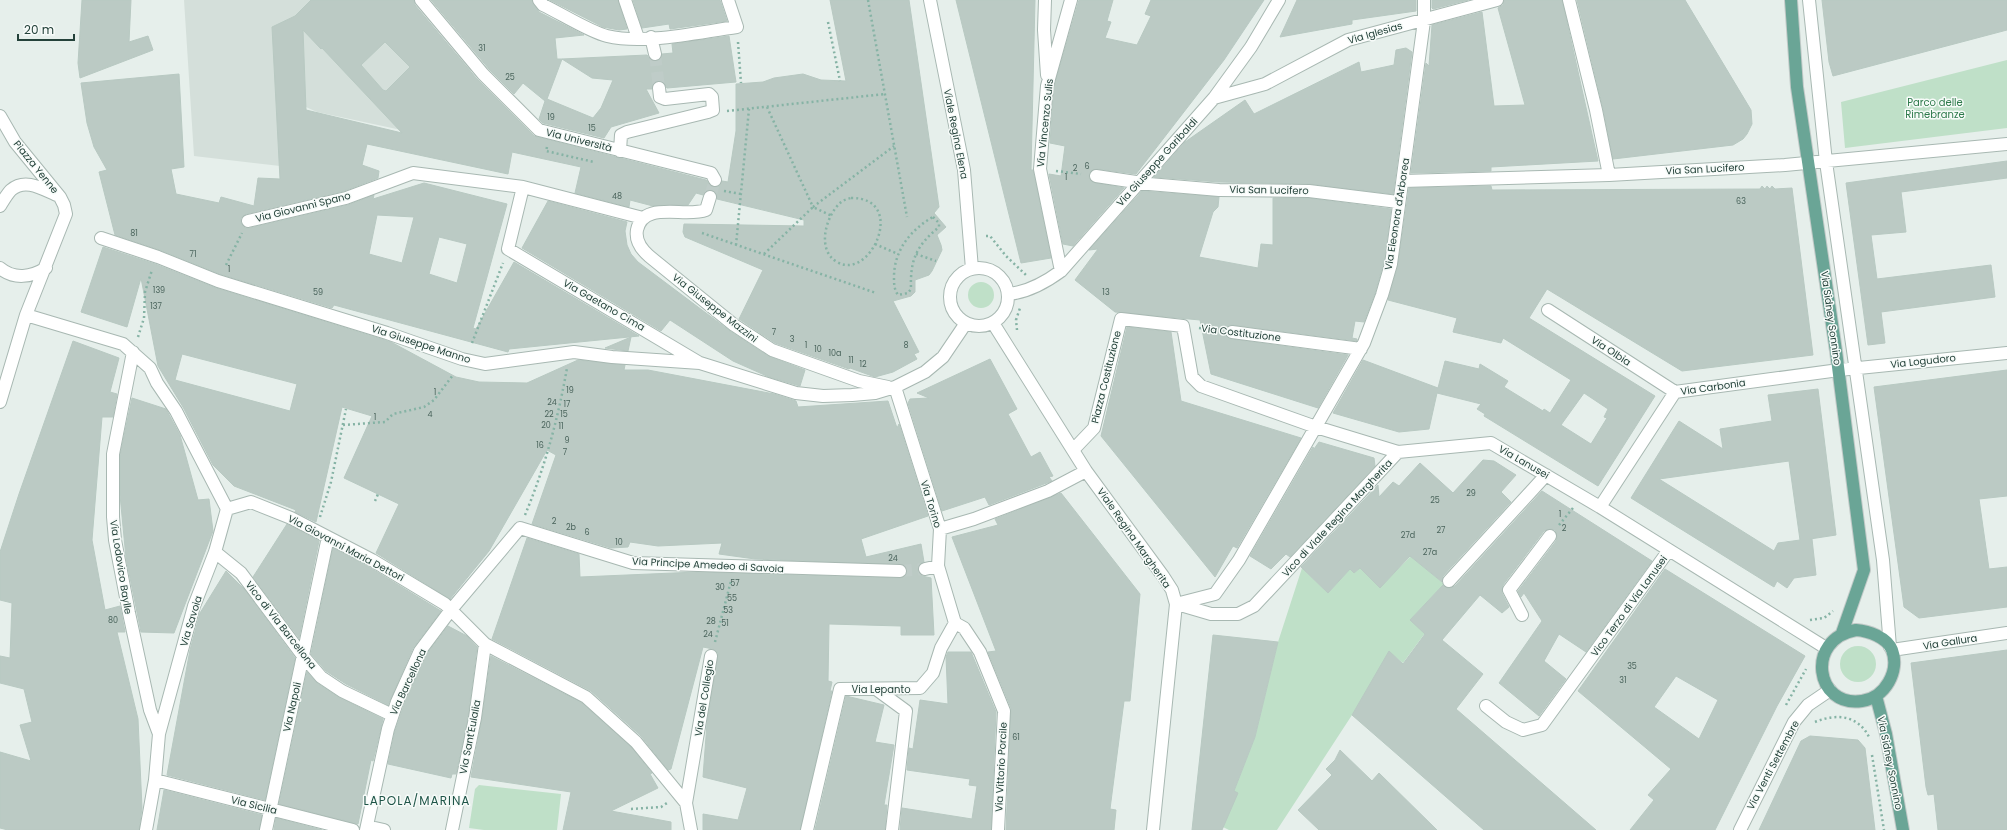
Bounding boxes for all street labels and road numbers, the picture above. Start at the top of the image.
street label: Via Iglesias [1346,18,1404,48]
street label: Via Vincenzo Sulis [1033,78,1057,168]
street label: Viale Regina Elena [940,88,972,180]
street label: Via Giuseppe Garibaldi [1113,114,1201,210]
street label: Via Università [544,125,614,155]
street label: Piazza Yenne [10,137,62,197]
street label: Via Eleonora d'Arborea [1381,157,1413,271]
street label: Via San Lucifero [1665,159,1745,179]
street label: Via San Lucifero [1229,182,1309,198]
street label: Via Giovanni Spano [254,188,352,226]
street label: Via Giuseppe Mazzini [669,270,761,346]
street label: Via Sidney Sonnino [1817,270,1845,366]
street label: Via Gaetano Cima [560,275,648,335]
street label: Via Giuseppe Manno [369,321,473,367]
street label: Via Costituzione [1200,321,1282,345]
street label: Piazza Costituzione [1087,329,1125,425]
street label: Via Olbia [1588,332,1634,370]
street label: Via Logudoro [1889,350,1957,372]
street label: Via Carbonia [1679,375,1747,399]
street label: Via Lanusei [1496,441,1552,483]
street label: Vico di Viale Regina Margherita [1278,456,1396,580]
street label: Via Torino [917,478,945,530]
street label: Viale Regina Margherita [1094,485,1174,591]
street label: Via Giovanni Maria Dettori [285,511,407,585]
street label: Via Lodovico Baylle [106,519,136,615]
street label: Vico Terzo di Via Lanusei [1587,552,1671,660]
street label: Via Principe Amedeo di Savoia [632,554,784,576]
street label: Vico di Via Barcellona [242,578,320,672]
street label: Via Savoia [176,594,206,648]
street label: Via Gallura [1922,630,1978,654]
street label: Via Barcellona [386,646,430,718]
street label: Via del Collegio [691,658,717,738]
street label: Via Napoli [279,681,305,733]
street label: Via Lepanto [851,682,911,697]
street label: Via Sant'Eulalia [455,699,485,775]
street label: Via Sidney Sonnino [1874,715,1906,811]
street label: Via Venti Settembre [1743,718,1803,812]
street label: Via Vittorio Porcile [991,722,1011,812]
street label: Via Sicilia [229,792,279,818]

